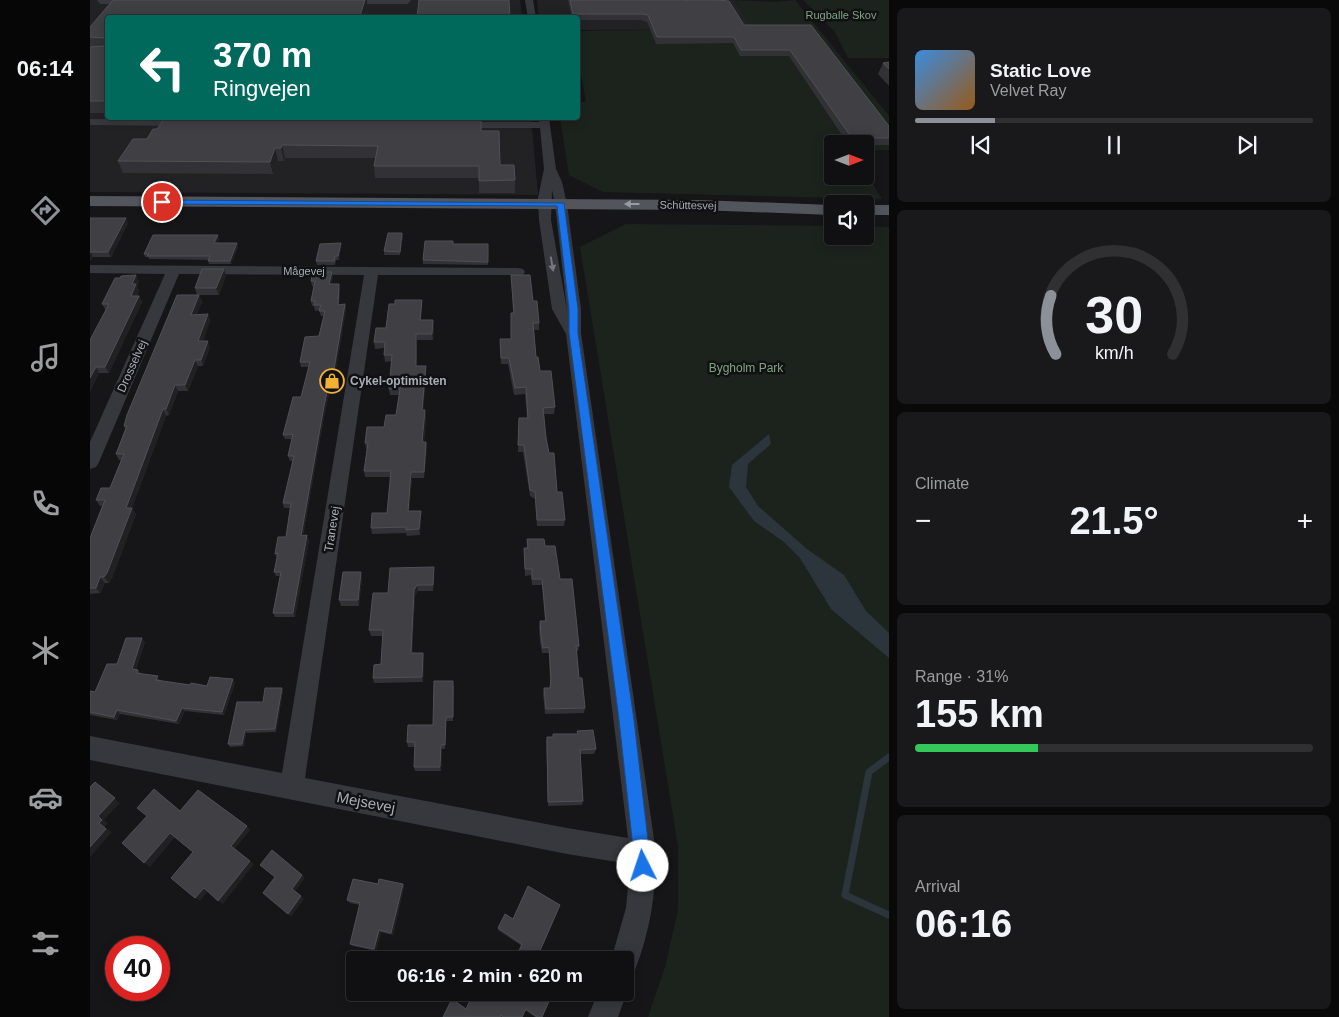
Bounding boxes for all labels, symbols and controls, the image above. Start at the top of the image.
park label: Rugballe Skov [806,9,877,21]
icon: left [130,35,195,100]
text: 370 m [213,35,312,74]
text: 06:14 [17,56,73,81]
text: Static Love [990,60,1091,81]
text: Ringvejen [213,76,311,101]
text: Velvet Ray [990,82,1066,99]
icon: previous [967,131,995,159]
icon: pause [1100,131,1128,159]
icon: next [1233,131,1261,159]
north arrow [824,135,874,185]
map controls [824,135,874,245]
pin [141,181,183,223]
icon: arrive [148,188,176,216]
icon: directions [28,193,63,228]
button: sound [824,195,874,245]
street label: Schüttesvej [659,199,717,211]
one-way arrow [624,200,640,208]
one-way arrow [548,257,556,273]
street label: Mågevej [283,265,325,277]
text: 30 [1085,286,1143,344]
street label: Drosselvej [114,338,150,394]
icon: music [28,340,63,375]
text: km/h [1095,343,1133,363]
park label: Bygholm Park [709,361,784,375]
shop icon: Cykel-optimisten [319,368,345,394]
place label: Cykel-optimisten [350,374,447,388]
text: Climate [915,475,969,492]
icon: phone [28,486,63,521]
text: 21.5° [1069,500,1159,542]
street label: Tranevej [321,505,343,553]
text: − [915,505,931,536]
text: + [1297,505,1313,536]
icon: climate [28,633,63,668]
text: Range · 31% [915,668,1008,685]
text: 155 km [915,693,1044,735]
icon: car [28,780,63,815]
street label: Mejsevej [335,788,397,816]
position arrow [616,839,668,891]
text: Arrival [915,878,960,895]
text: 06:16 [915,903,1012,945]
icon: filters [28,926,63,961]
speed limit sign: 40 [105,936,170,1001]
text: 06:16 · 2 min · 620 m [397,965,583,986]

